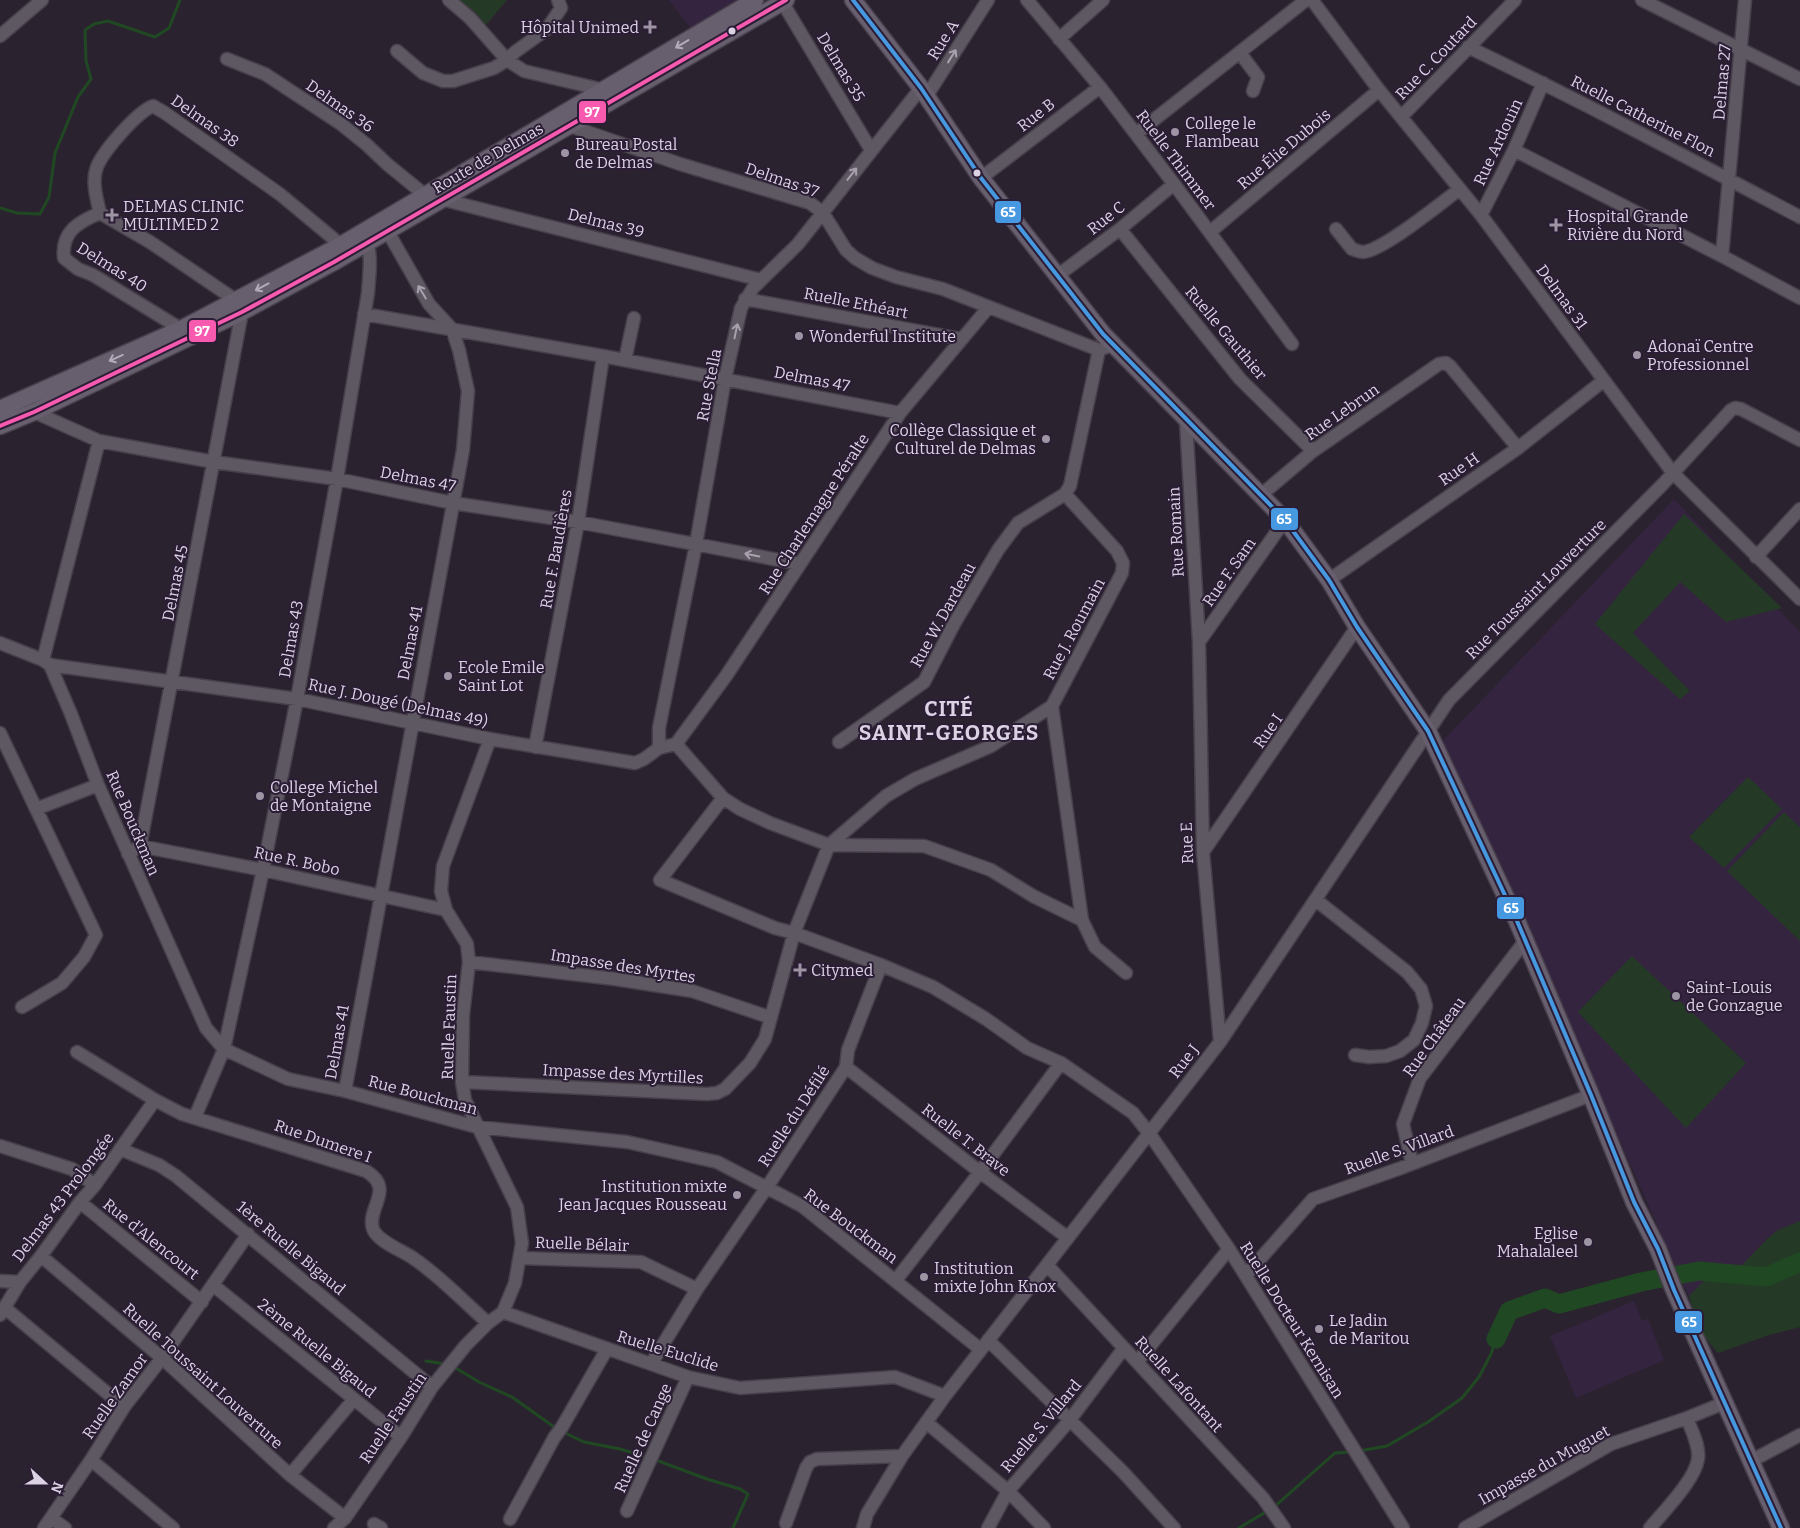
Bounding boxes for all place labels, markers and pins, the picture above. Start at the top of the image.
place label: Hôpital Unimed [520,18,639,37]
marker: Hôpital Unimed [643,20,657,34]
unlabelled marker [727,26,737,36]
place label: College le Flambeau [1185,114,1259,151]
marker: College le Flambeau [1169,126,1181,138]
place label: Bureau Postal de Delmas [575,135,678,172]
marker: Bureau Postal de Delmas [559,147,571,159]
unlabelled marker [972,168,982,178]
place label: DELMAS CLINIC MULTIMED 2 [123,197,244,234]
place label: Hospital Grande Rivière du Nord [1567,207,1688,244]
marker: DELMAS CLINIC MULTIMED 2 [105,208,119,222]
marker: Hospital Grande Rivière du Nord [1549,218,1563,232]
place label: Wonderful Institute [809,327,956,346]
marker: Wonderful Institute [793,330,805,342]
place label: Adonaï Centre Professionnel [1647,337,1754,374]
marker: Adonaï Centre Professionnel [1631,349,1643,361]
place label: Collège Classique et Culturel de Delmas [890,421,1036,458]
marker: Collège Classique et Culturel de Delmas [1040,433,1052,445]
place label: Ecole Emile Saint Lot [458,658,545,695]
marker: Ecole Emile Saint Lot [442,670,454,682]
place label: College Michel de Montaigne [270,778,378,815]
marker: College Michel de Montaigne [254,790,266,802]
place label: Citymed [811,961,874,980]
marker: Citymed [793,963,807,977]
place label: Saint-Louis de Gonzague [1686,978,1783,1015]
marker: Saint-Louis de Gonzague [1670,990,1682,1002]
place label: Institution mixte Jean Jacques Rousseau [558,1177,727,1214]
marker: Institution mixte Jean Jacques Rousseau [731,1189,743,1201]
place label: Eglise Mahalaleel [1497,1224,1578,1261]
marker: Eglise Mahalaleel [1582,1236,1594,1248]
place label: Institution mixte John Knox [934,1259,1056,1296]
marker: Institution mixte John Knox [918,1271,930,1283]
place label: Le Jadin de Maritou [1329,1311,1410,1348]
marker: Le Jadin de Maritou [1313,1323,1325,1335]

